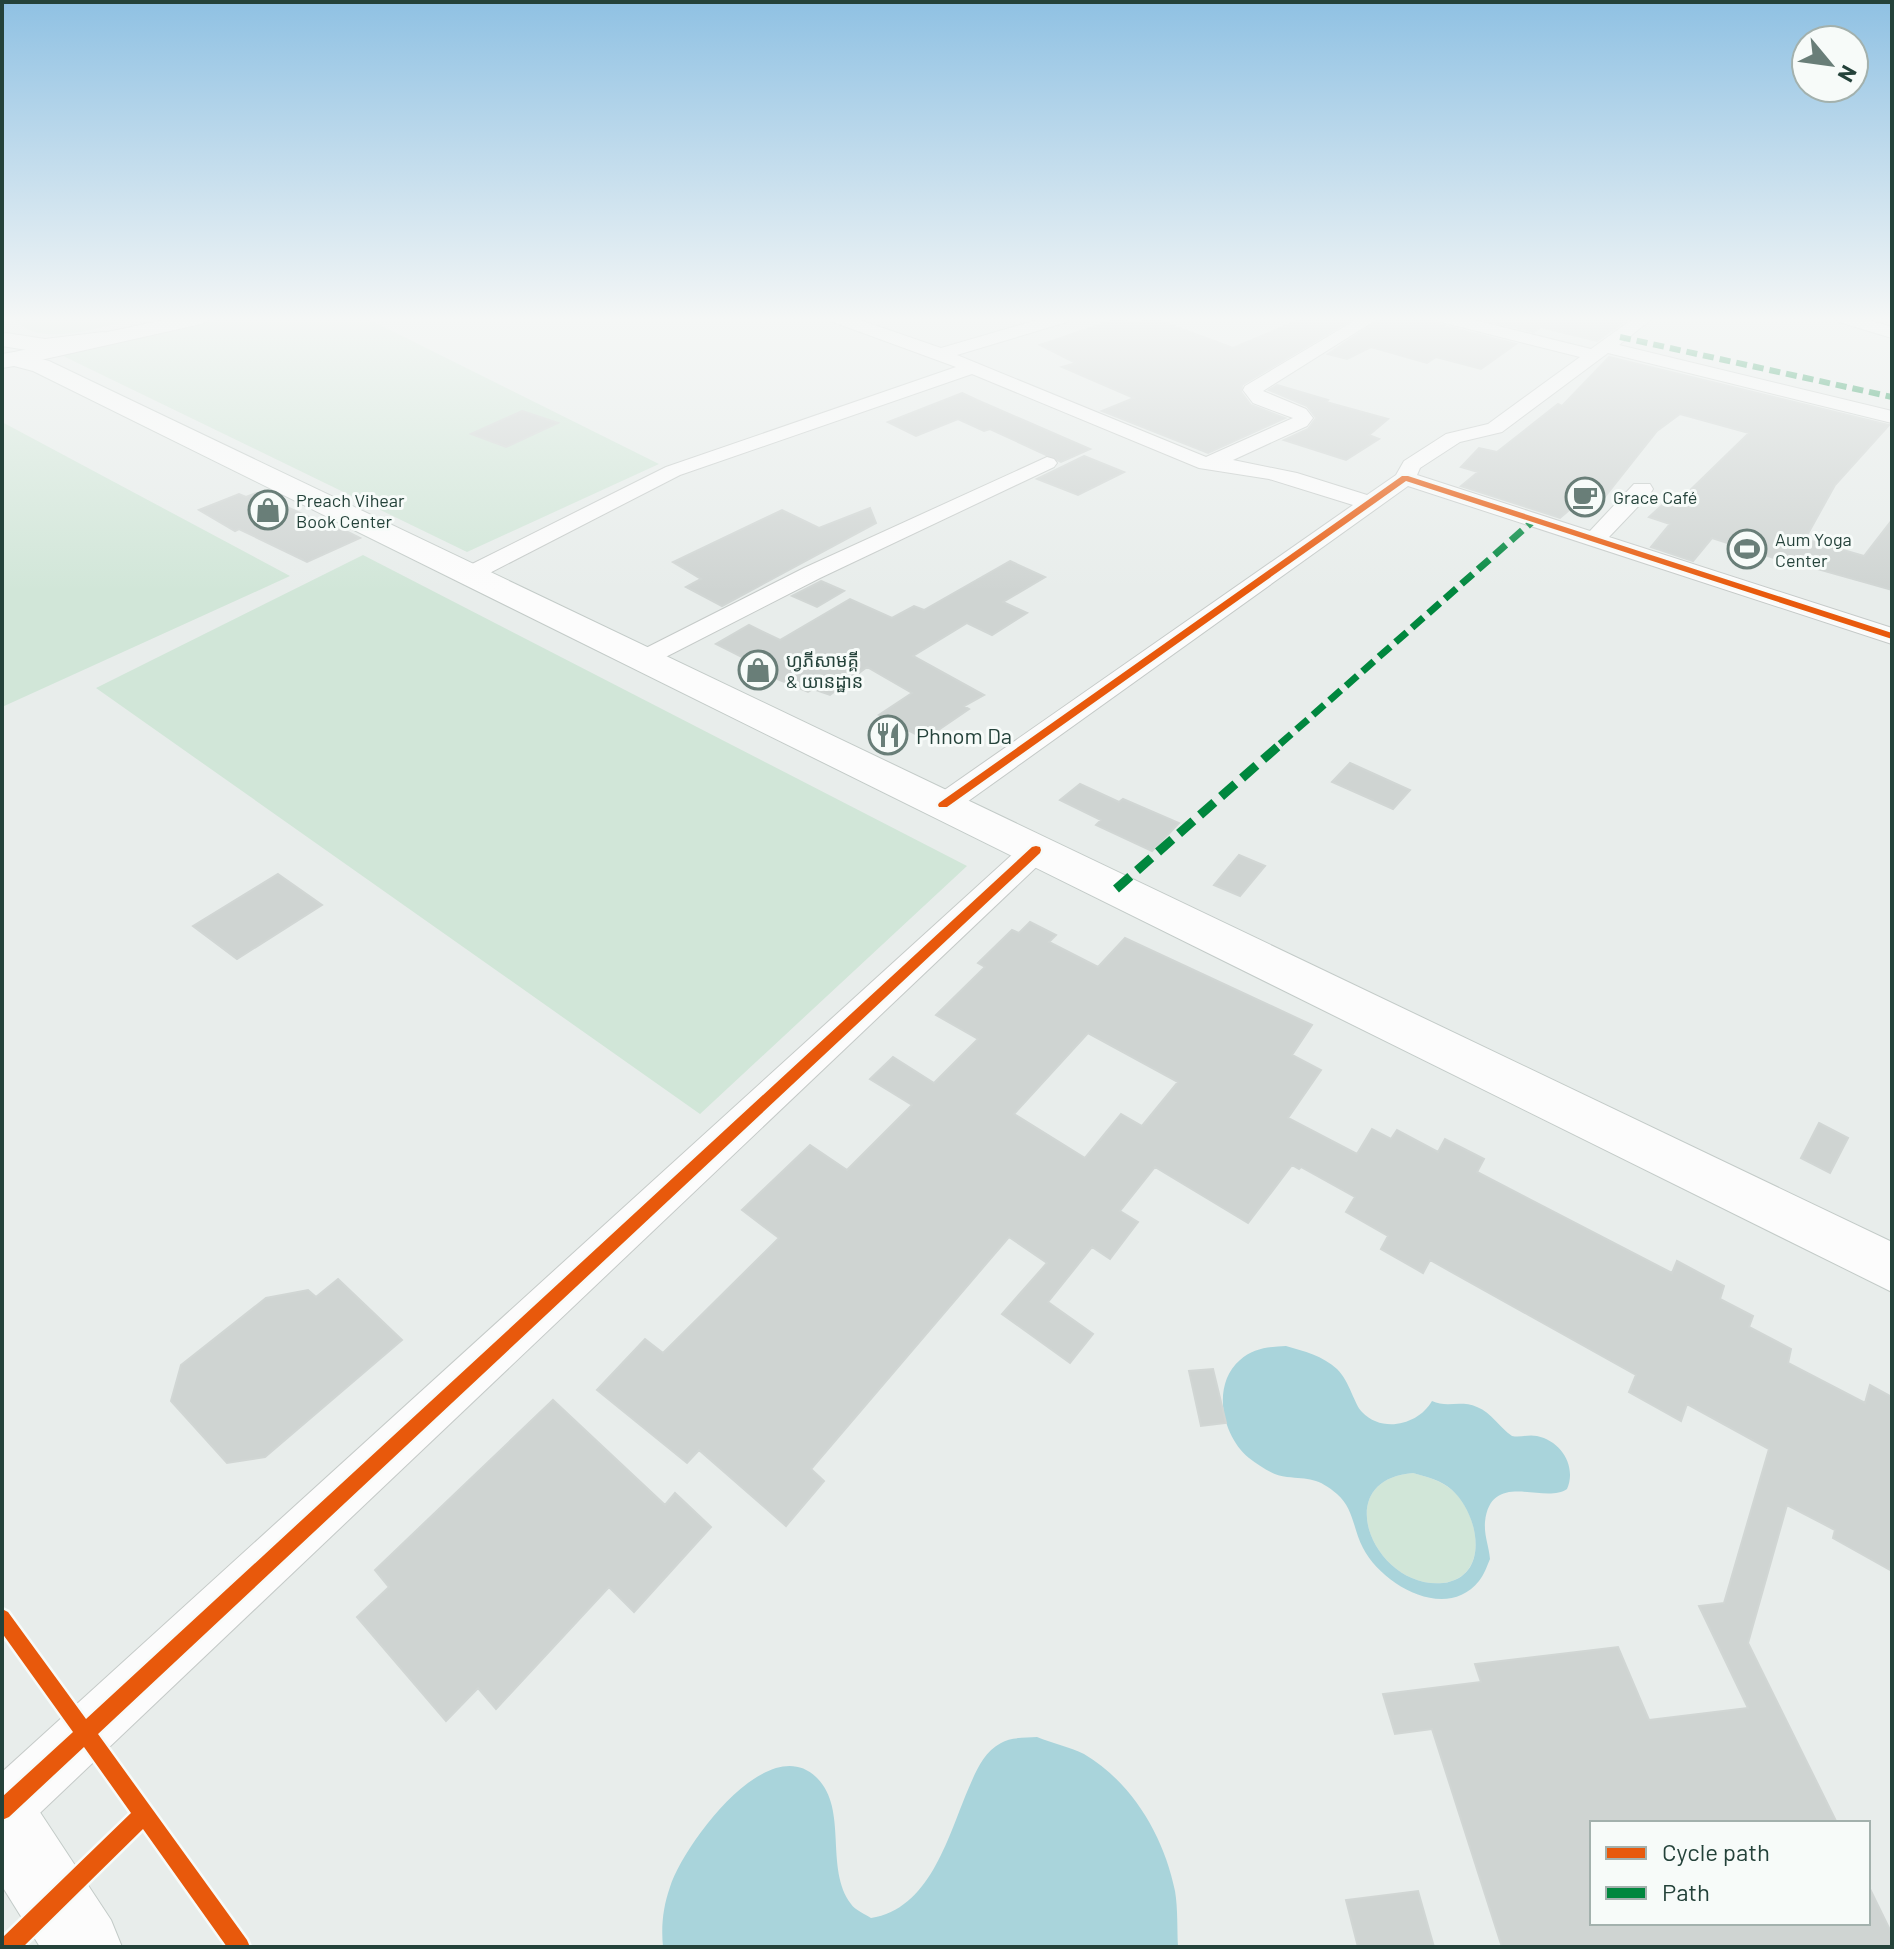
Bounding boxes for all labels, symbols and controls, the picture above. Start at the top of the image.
north arrow [1790,24,1870,104]
text: N [1833,61,1863,87]
cafe icon: Grace Café [1564,476,1606,518]
place label: Grace Café [1613,486,1697,508]
shop icon: Preach Vihear Book Center [247,489,289,531]
place label: Preach Vihear Book Center [296,489,405,532]
sports icon: Aum Yoga Center [1726,528,1768,570]
place label: Aum Yoga Center [1775,528,1852,571]
shop icon: ហ្វភីសាមគ្គី & យានដ្ឋាន [737,649,779,691]
place label: ហ្វភីសាមគ្គី & យានដ្ឋាន [786,649,863,693]
restaurant icon: Phnom Da [867,714,909,756]
place label: Phnom Da [916,722,1012,748]
legend [1590,1821,1870,1925]
text: Cycle path [1662,1837,1770,1866]
text: Path [1662,1877,1710,1906]

